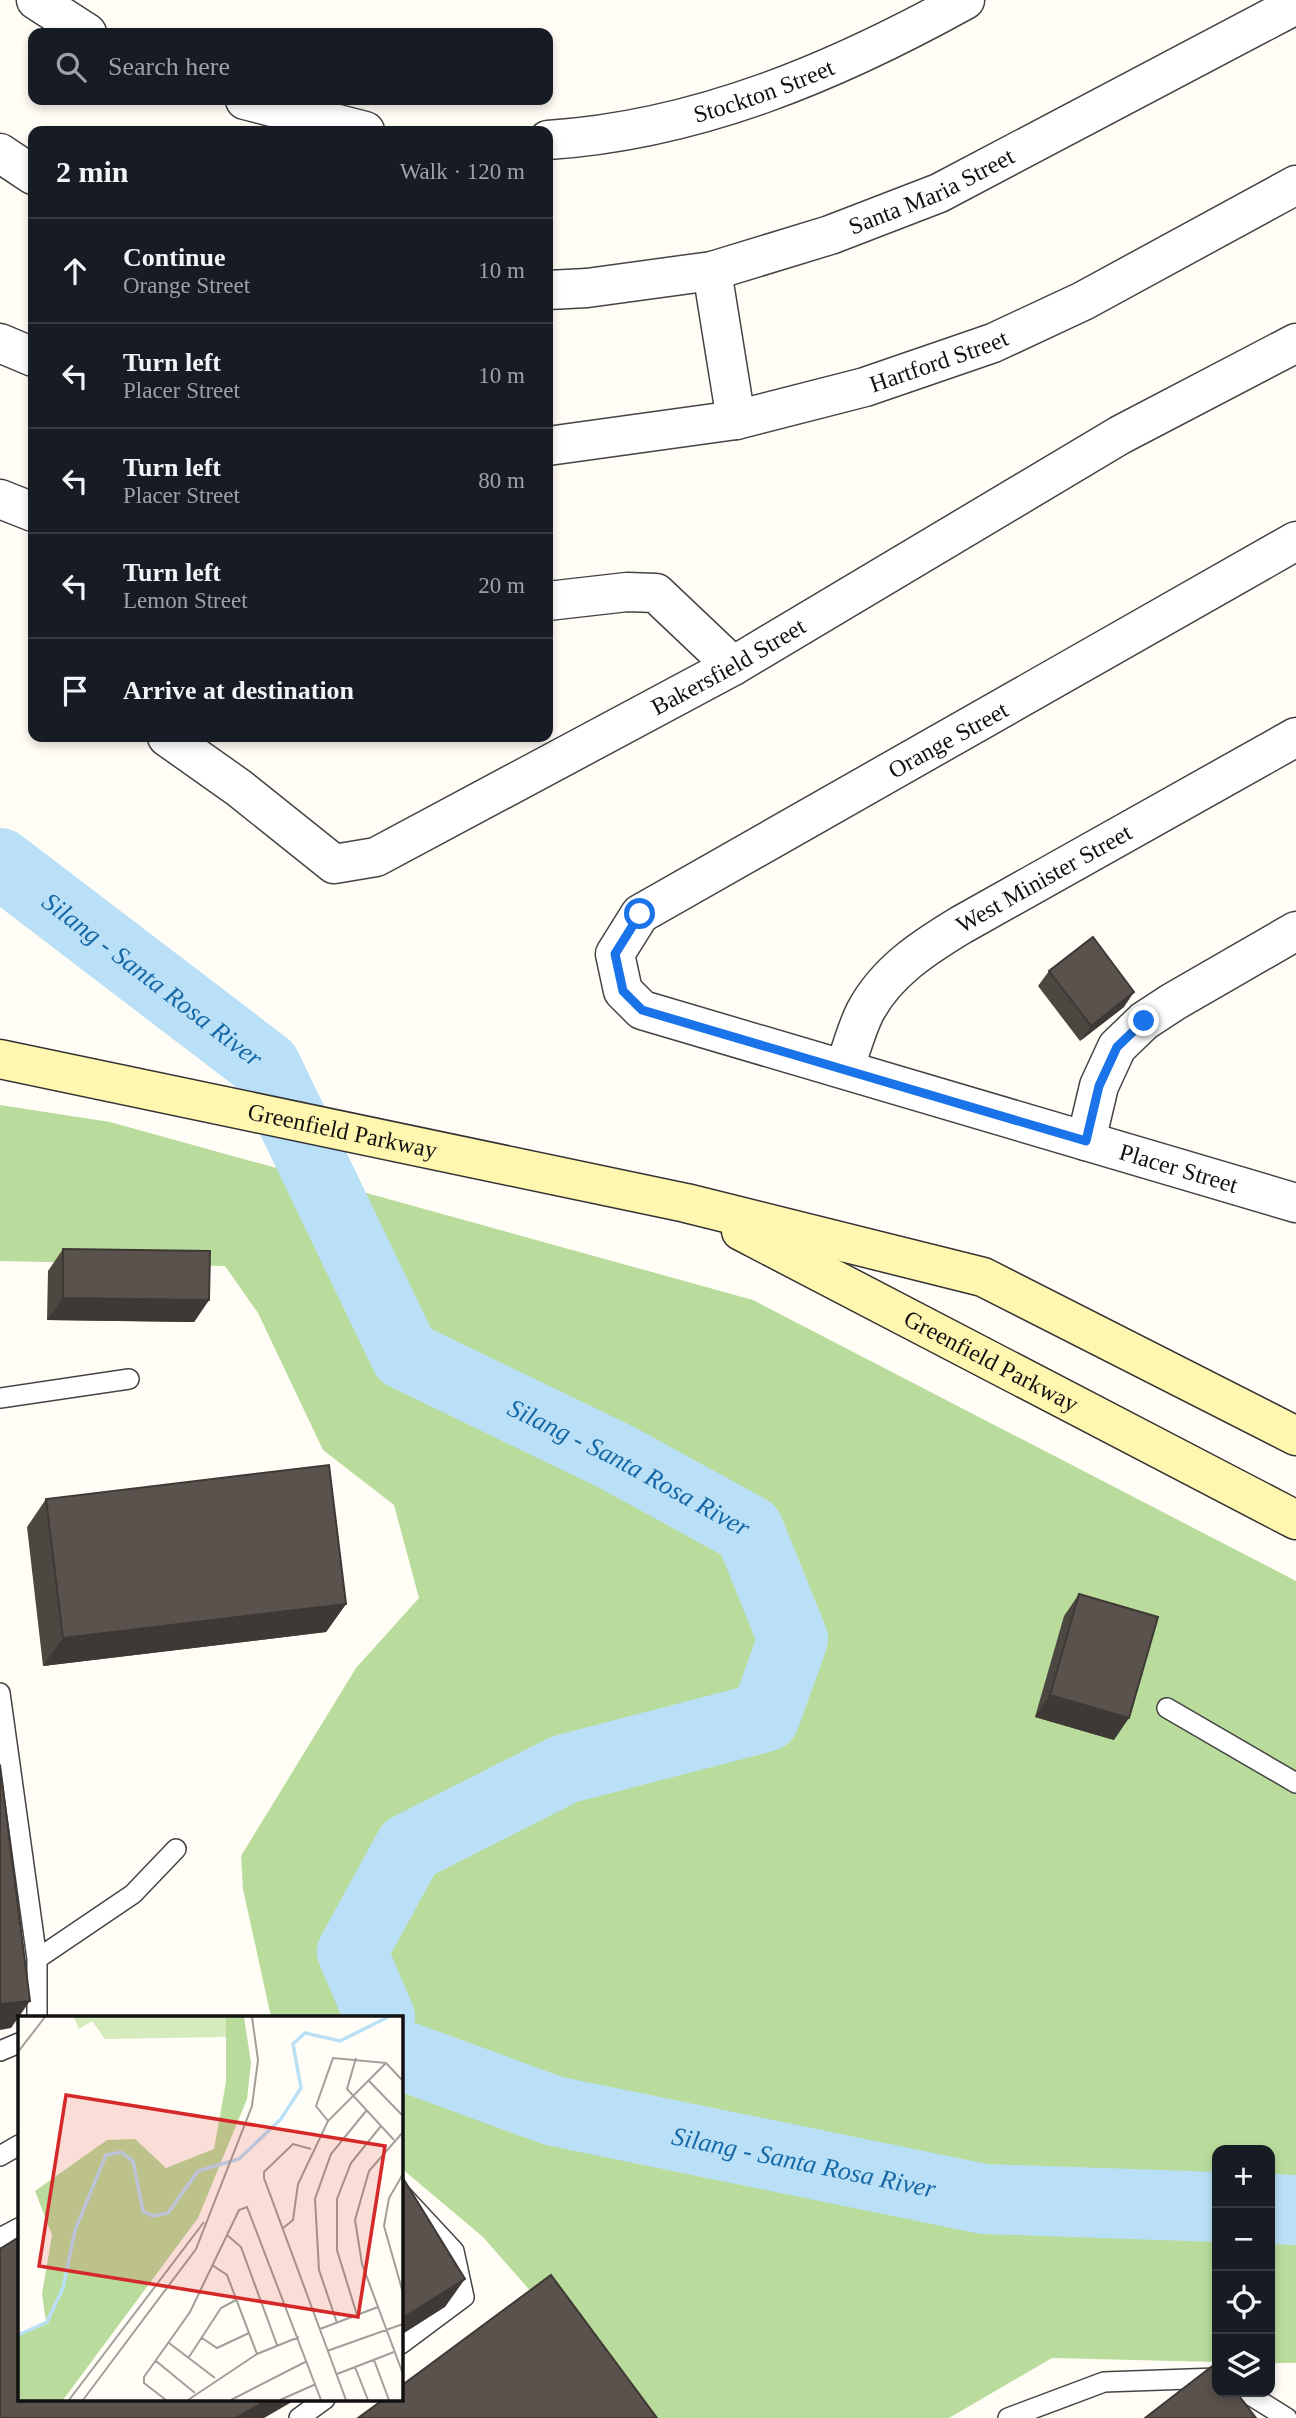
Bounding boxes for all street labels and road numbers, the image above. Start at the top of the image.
street label: Stockton Street [691,54,838,128]
street label: Santa Maria Street [845,143,1019,240]
street label: Hartford Street [866,325,1012,397]
street label: Bakersfield Street [647,613,810,720]
street label: Orange Street [884,696,1013,784]
street label: West Minister Street [952,819,1136,938]
street label: Greenfield Parkway [246,1098,439,1163]
street label: Placer Street [1116,1139,1241,1198]
street label: Greenfield Parkway [900,1305,1083,1417]

